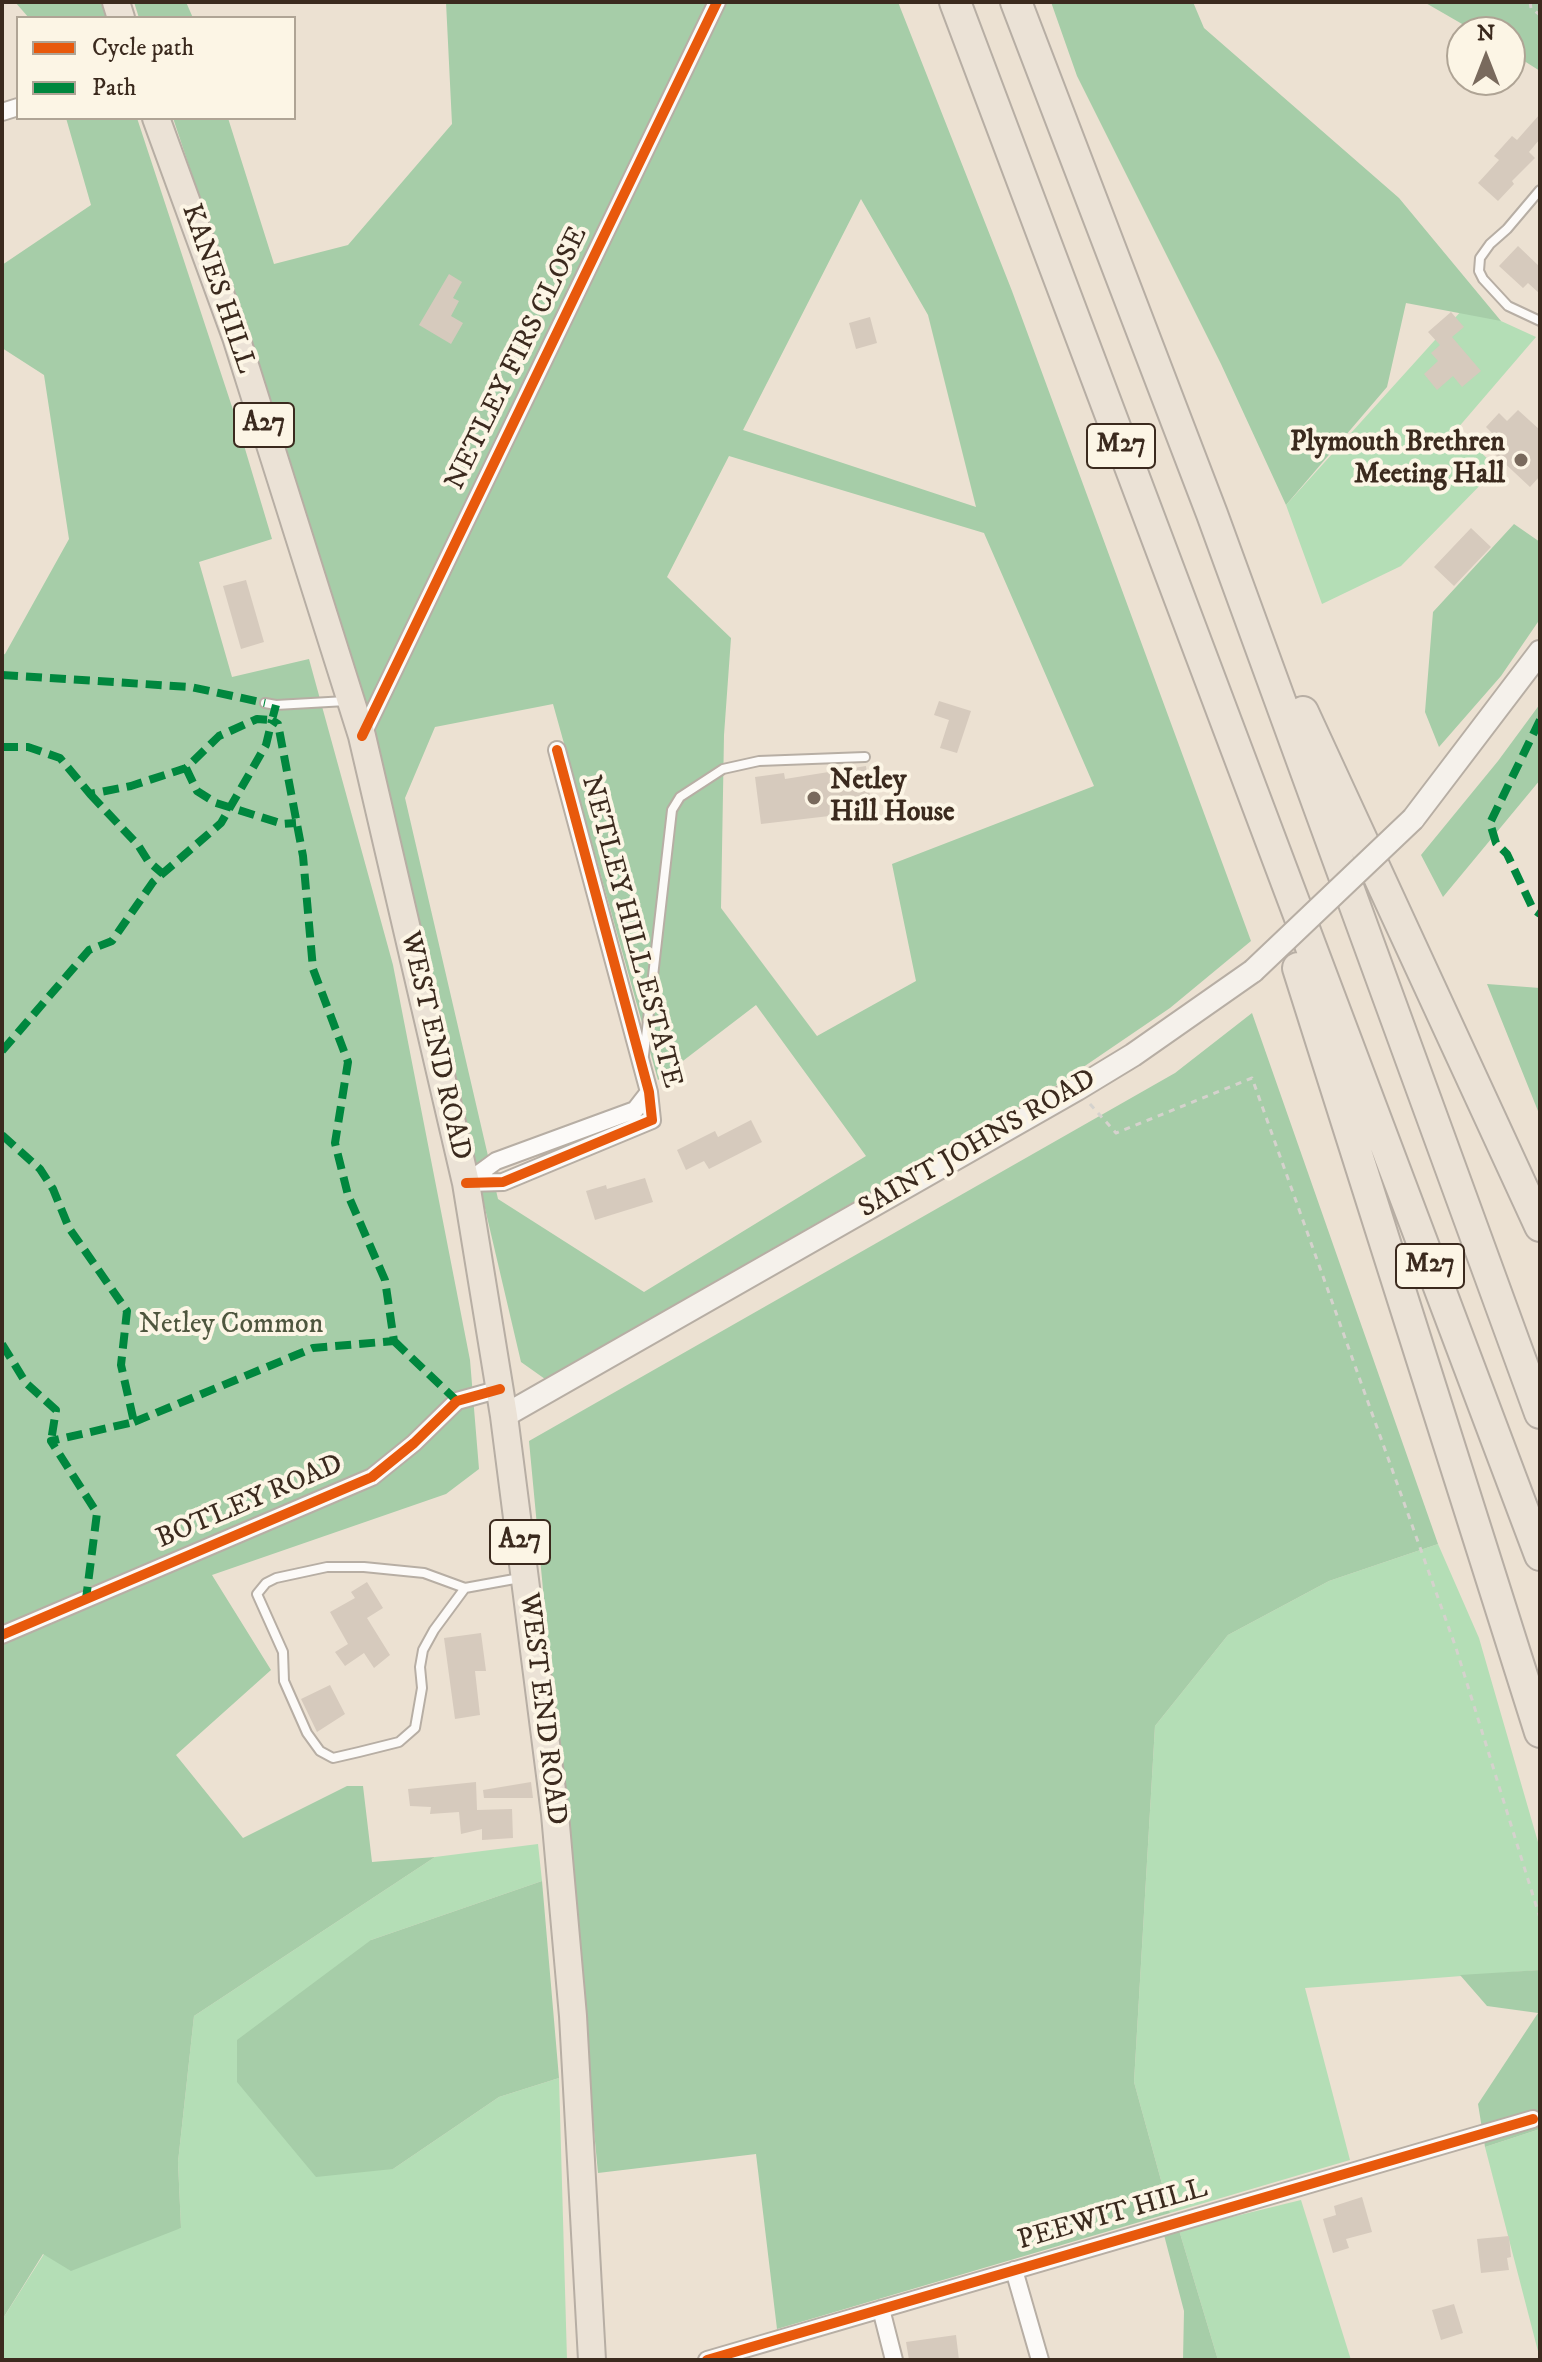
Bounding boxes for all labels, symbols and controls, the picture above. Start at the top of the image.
legend [16,16,296,120]
north arrow [1446,16,1526,96]
text: N [1477,20,1495,47]
text: Cycle path [92,33,194,63]
text: Path [92,73,136,103]
street label: KANES HILL [172,200,262,378]
street label: NETLEY FIRS CLOSE [440,222,596,496]
road number: A27 [234,403,294,447]
road number: M27 [1087,424,1155,468]
place label: Plymouth Brethren Meeting Hall [1290,427,1505,493]
marker: Plymouth Brethren Meeting Hall [1512,451,1530,469]
place label: Netley Hill House [830,765,955,831]
street label: NETLEY HILL ESTATE [572,772,688,1092]
marker: Netley Hill House [805,789,823,807]
street label: WEST END ROAD [391,928,477,1164]
street label: SAINT JOHNS ROAD [853,1063,1103,1227]
road number: M27 [1396,1244,1464,1288]
park label: Netley Common [139,1309,323,1343]
street label: BOTLEY ROAD [152,1449,348,1557]
road number: A27 [490,1520,550,1564]
street label: WEST END ROAD [510,1591,572,1827]
street label: PEEWIT HILL [1014,2173,1212,2259]

